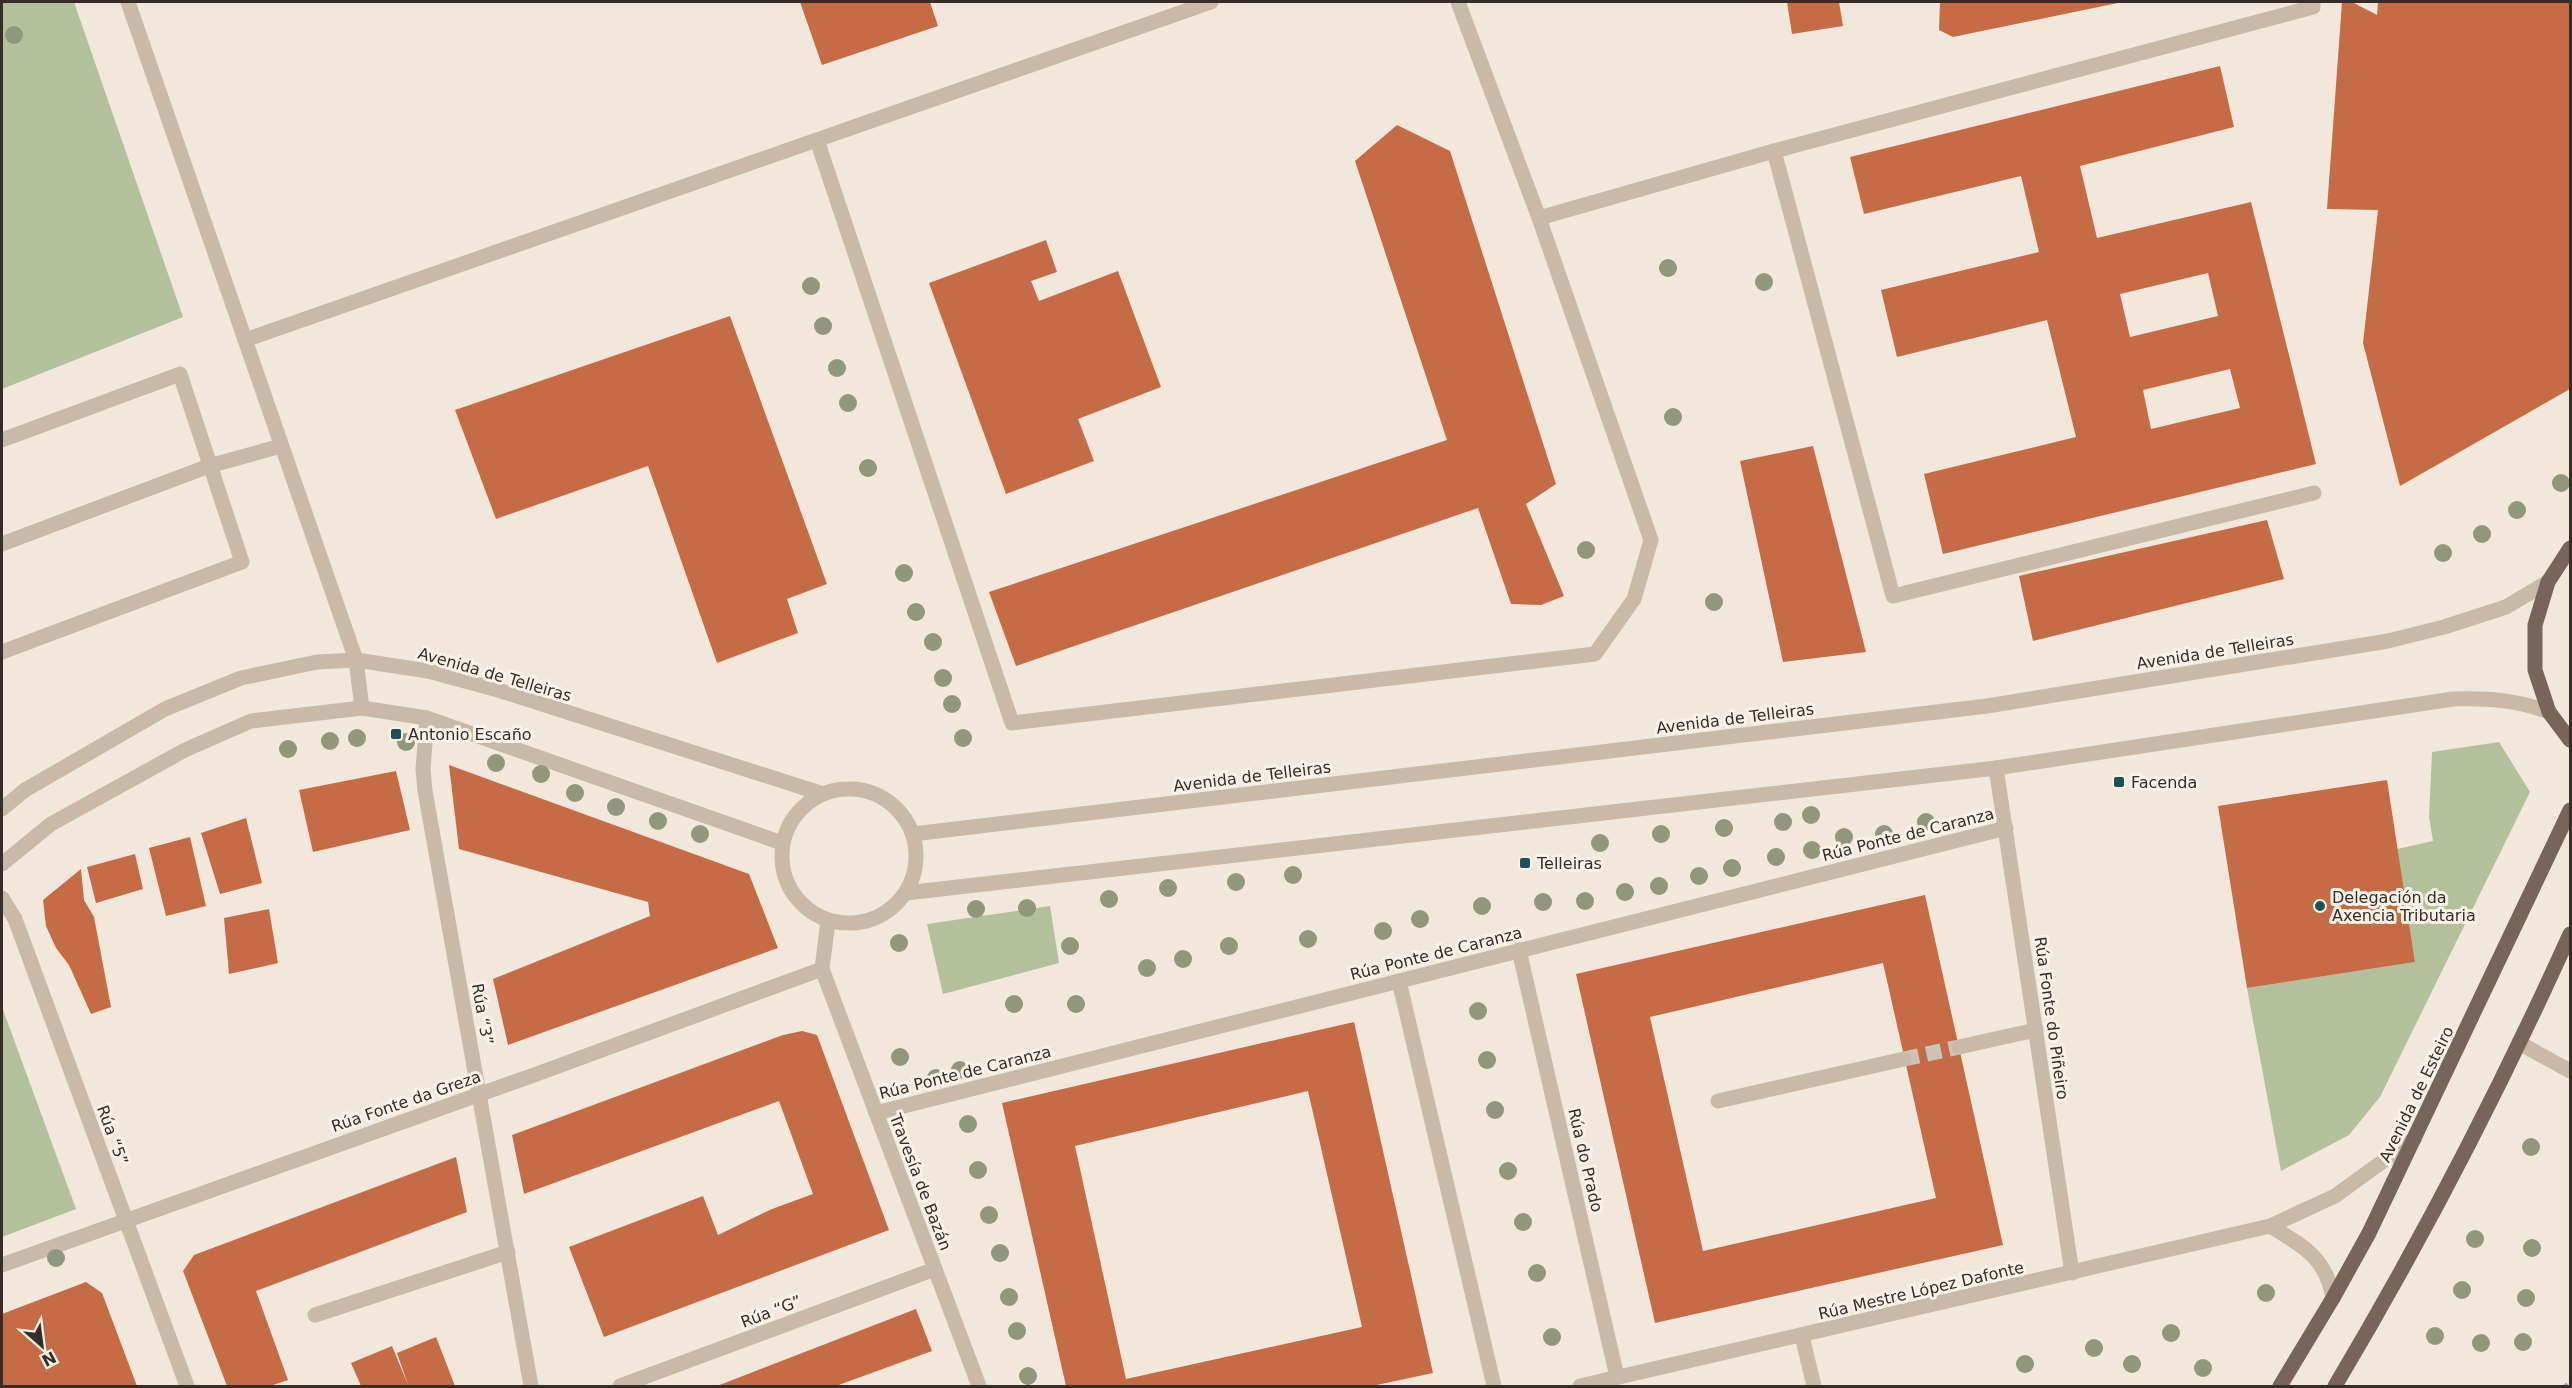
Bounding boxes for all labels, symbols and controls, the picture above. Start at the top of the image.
street label: Avenida de Telleiras [2135,630,2295,673]
street label: Avenida de Telleiras [416,643,574,706]
street label: Avenida de Telleiras [1655,699,1815,738]
place label: Antonio Escaño [408,725,532,744]
marker: Antonio Escaño [389,727,403,741]
street label: Avenida de Telleiras [1172,757,1332,796]
place label: Facenda [2131,773,2197,792]
marker: Facenda [2112,775,2126,789]
street label: Rúa Ponte de Caranza [1820,804,1996,865]
place label: Telleiras [1536,854,1602,873]
marker: Telleiras [1518,856,1532,870]
place label: Delegación da Axencia Tributaria [2332,888,2476,925]
marker: Delegación da Axencia Tributaria [2313,899,2327,913]
street label: Rúa Ponte de Caranza [1348,923,1524,984]
street label: Rúa Fonte do Piñeiro [2031,935,2072,1101]
street label: Rúa “3” [468,982,497,1046]
street label: Avenida de Esteiro [2375,1023,2458,1165]
street label: Rúa Ponte de Caranza [877,1042,1053,1103]
street label: Rúa Fonte da Greza [329,1067,483,1136]
street label: Rúa “5” [93,1103,132,1168]
street label: Rúa do Prado [1564,1106,1607,1214]
street label: Travesía de Bazán [885,1110,955,1253]
street label: Rúa Mestre López Dafonte [1816,1258,2026,1323]
street label: Rúa “G” [738,1291,804,1332]
north arrow [12,1316,72,1376]
text: N [38,1347,59,1370]

